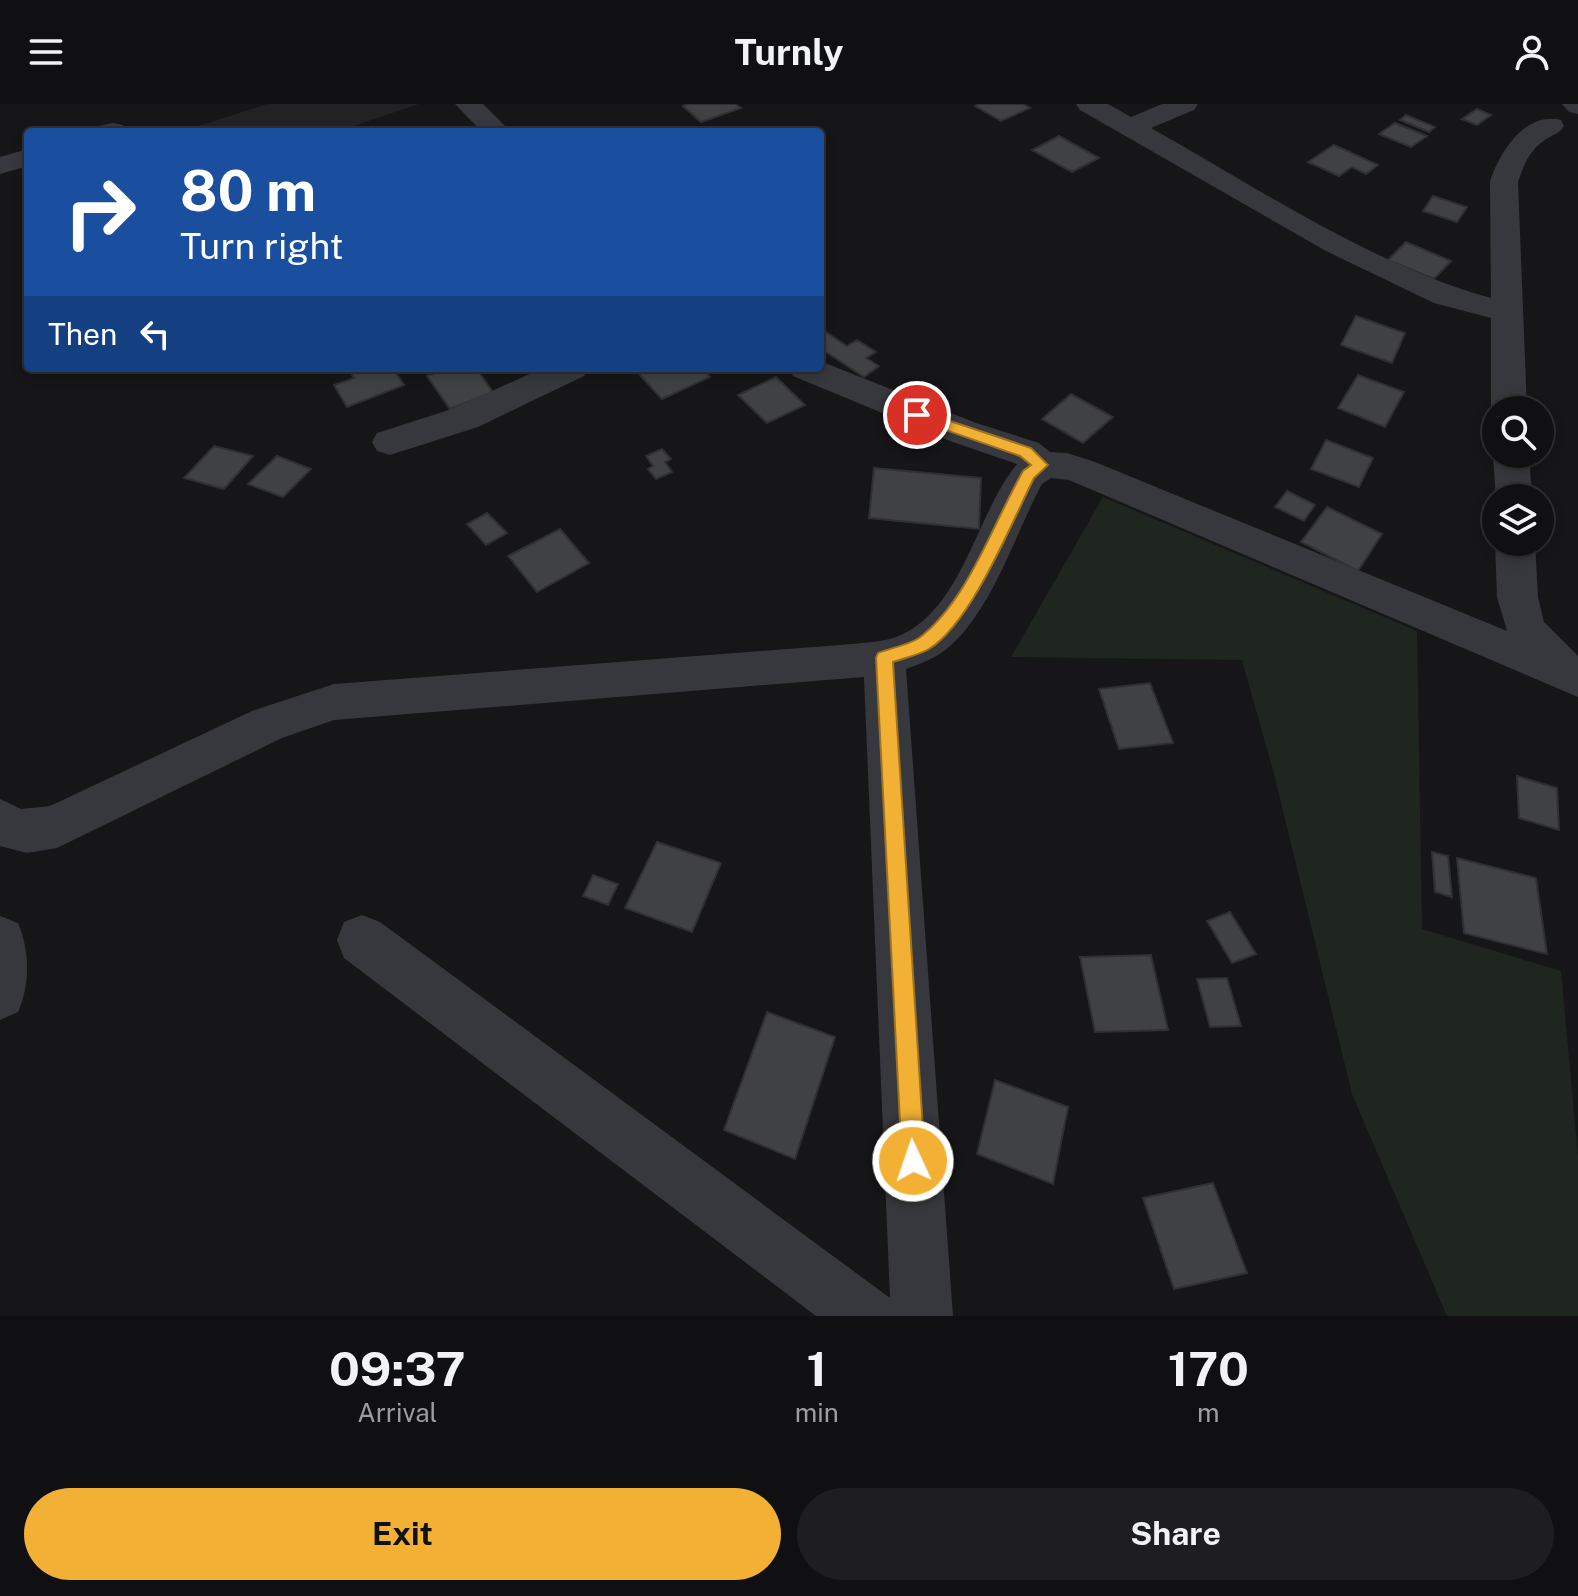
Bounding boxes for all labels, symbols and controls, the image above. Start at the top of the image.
icon: menu [24,30,68,74]
icon: person [1510,30,1554,74]
text: Turnly [735,31,843,73]
text: 80 m [180,158,316,224]
icon: right [48,160,152,264]
text: Turn right [180,225,343,267]
icon: left [133,312,177,356]
text: Then [48,316,117,352]
pin [883,381,951,449]
icon: arrive [895,393,939,437]
map controls [1482,396,1554,556]
button: search [1482,396,1554,468]
button: layers [1482,484,1554,556]
position arrow [871,1119,955,1203]
text: 09:37 [329,1340,466,1397]
text: 1 [806,1340,827,1397]
text: 170 [1168,1340,1249,1397]
text: Arrival [357,1397,437,1428]
text: min [795,1397,839,1428]
text: m [1197,1397,1220,1428]
button: Exit [24,1488,781,1580]
button: Share [797,1488,1554,1580]

